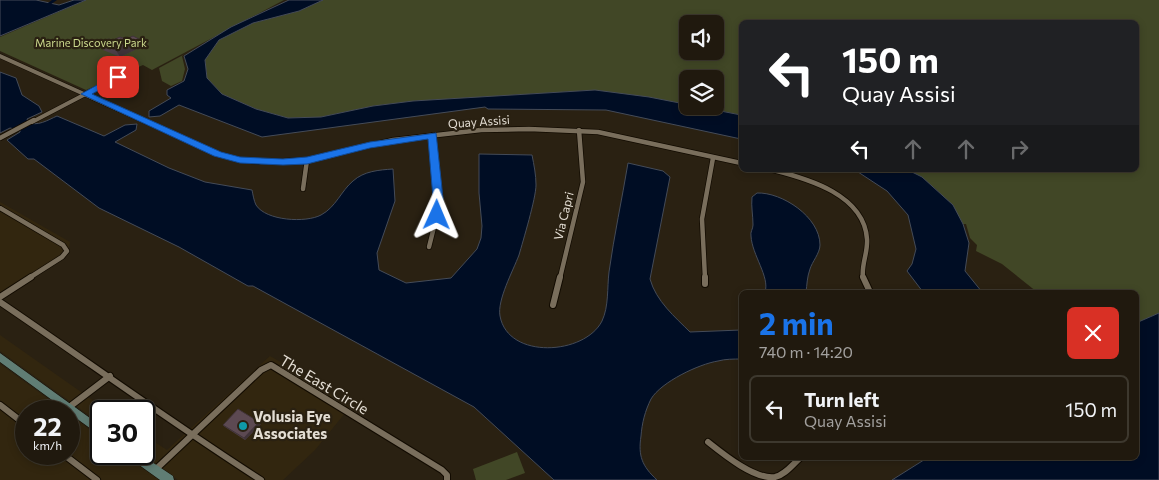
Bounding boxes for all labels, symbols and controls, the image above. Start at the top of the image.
map controls [679,15,724,115]
button: sound [679,15,724,60]
park label: Marine Discovery Park [35,36,147,49]
text: 150 m [842,37,939,80]
icon: left [759,40,824,105]
pin [97,56,139,98]
icon: arrive [104,63,132,91]
button: layers [679,70,724,115]
text: Quay Assisi [842,80,956,107]
street label: Quay Assisi [448,112,510,130]
icon: left [846,135,874,163]
icon: ahead [899,135,927,163]
icon: ahead [952,135,980,163]
icon: right [1005,135,1033,163]
position arrow [410,188,462,240]
street label: Via Capri [550,190,576,241]
text: 2 min [759,304,834,341]
button: close [1067,307,1119,359]
text: 740 m · 14:20 [759,342,853,361]
street label: The East Circle [277,351,372,418]
text: Turn left [804,388,879,411]
icon: left [761,395,789,423]
text: 150 m [1065,398,1117,421]
speed limit sign: 30 [90,400,155,465]
place label: Volusia Eye Associates [253,407,331,442]
text: 22 [33,411,62,441]
text: Quay Assisi [804,411,887,430]
marker: Volusia Eye Associates [237,420,249,432]
text: km/h [33,438,62,452]

